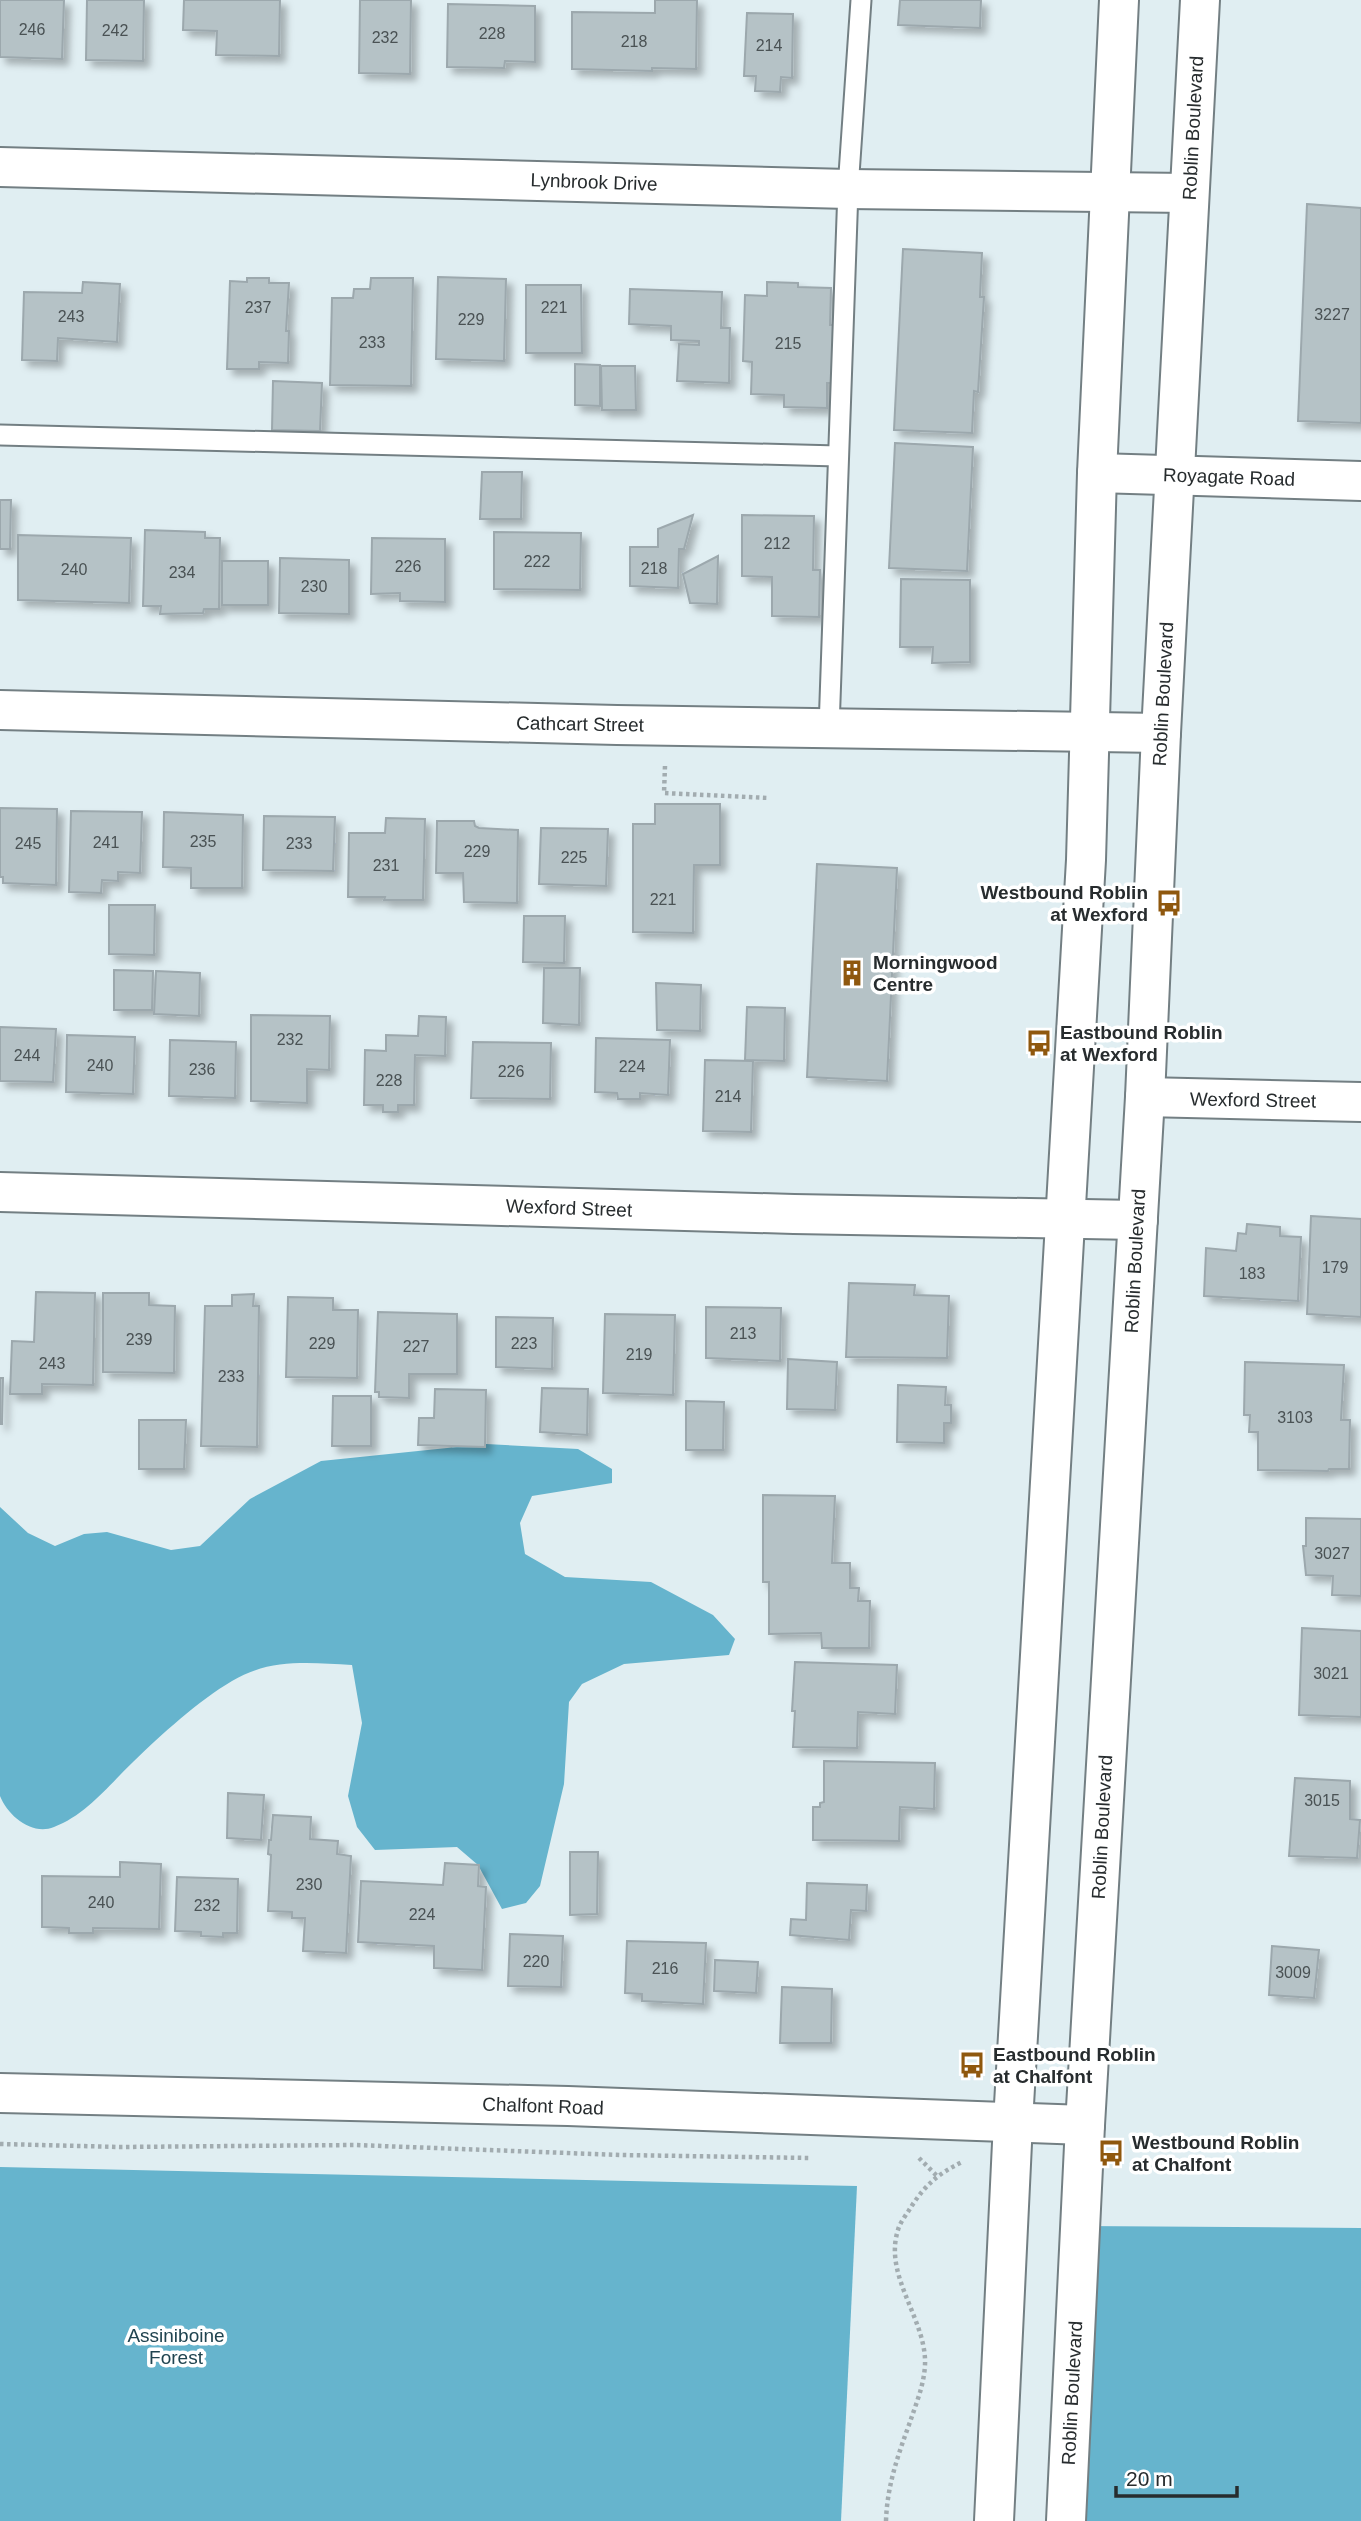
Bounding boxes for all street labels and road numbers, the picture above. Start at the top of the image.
street label: Roblin Boulevard [1179,55,1207,201]
street label: Lynbrook Drive [530,169,658,195]
street label: Royagate Road [1163,464,1295,490]
street label: Roblin Boulevard [1149,621,1177,767]
street label: Cathcart Street [516,712,645,736]
street label: Wexford Street [1190,1088,1317,1112]
street label: Roblin Boulevard [1121,1188,1149,1334]
street label: Wexford Street [505,1195,633,1221]
street label: Roblin Boulevard [1088,1754,1116,1900]
street label: Chalfont Road [482,2093,604,2119]
street label: Roblin Boulevard [1058,2320,1086,2466]

